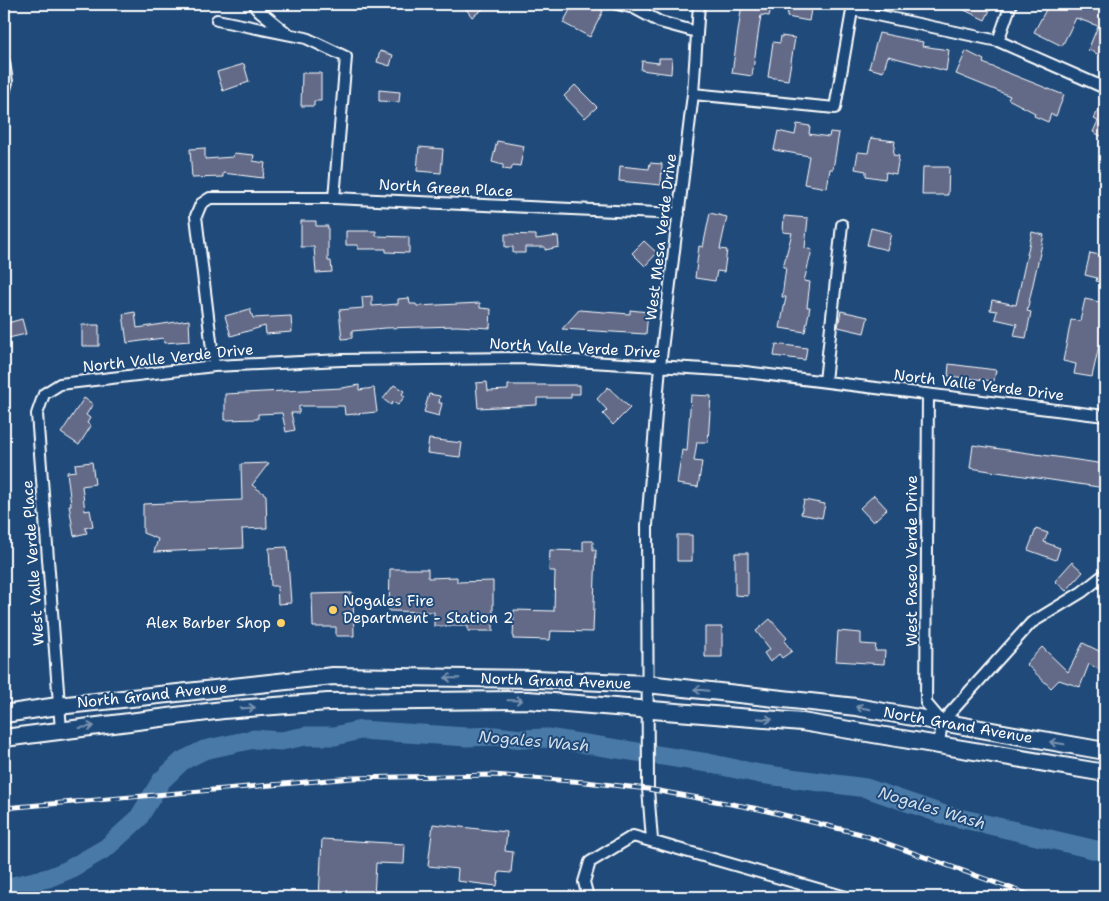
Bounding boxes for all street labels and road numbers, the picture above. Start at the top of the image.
street label: West Mesa Verde Drive [641,152,681,322]
street label: North Green Place [378,174,514,202]
street label: North Valle Verde Drive [489,334,661,362]
street label: North Valle Verde Drive [82,339,254,377]
street label: North Valle Verde Drive [893,365,1065,405]
street label: West Paseo Verde Drive [902,475,922,647]
street label: West Valle Verde Place [17,479,49,647]
street label: North Grand Avenue [480,668,632,694]
street label: North Grand Avenue [76,677,228,713]
street label: North Grand Avenue [882,702,1034,748]

